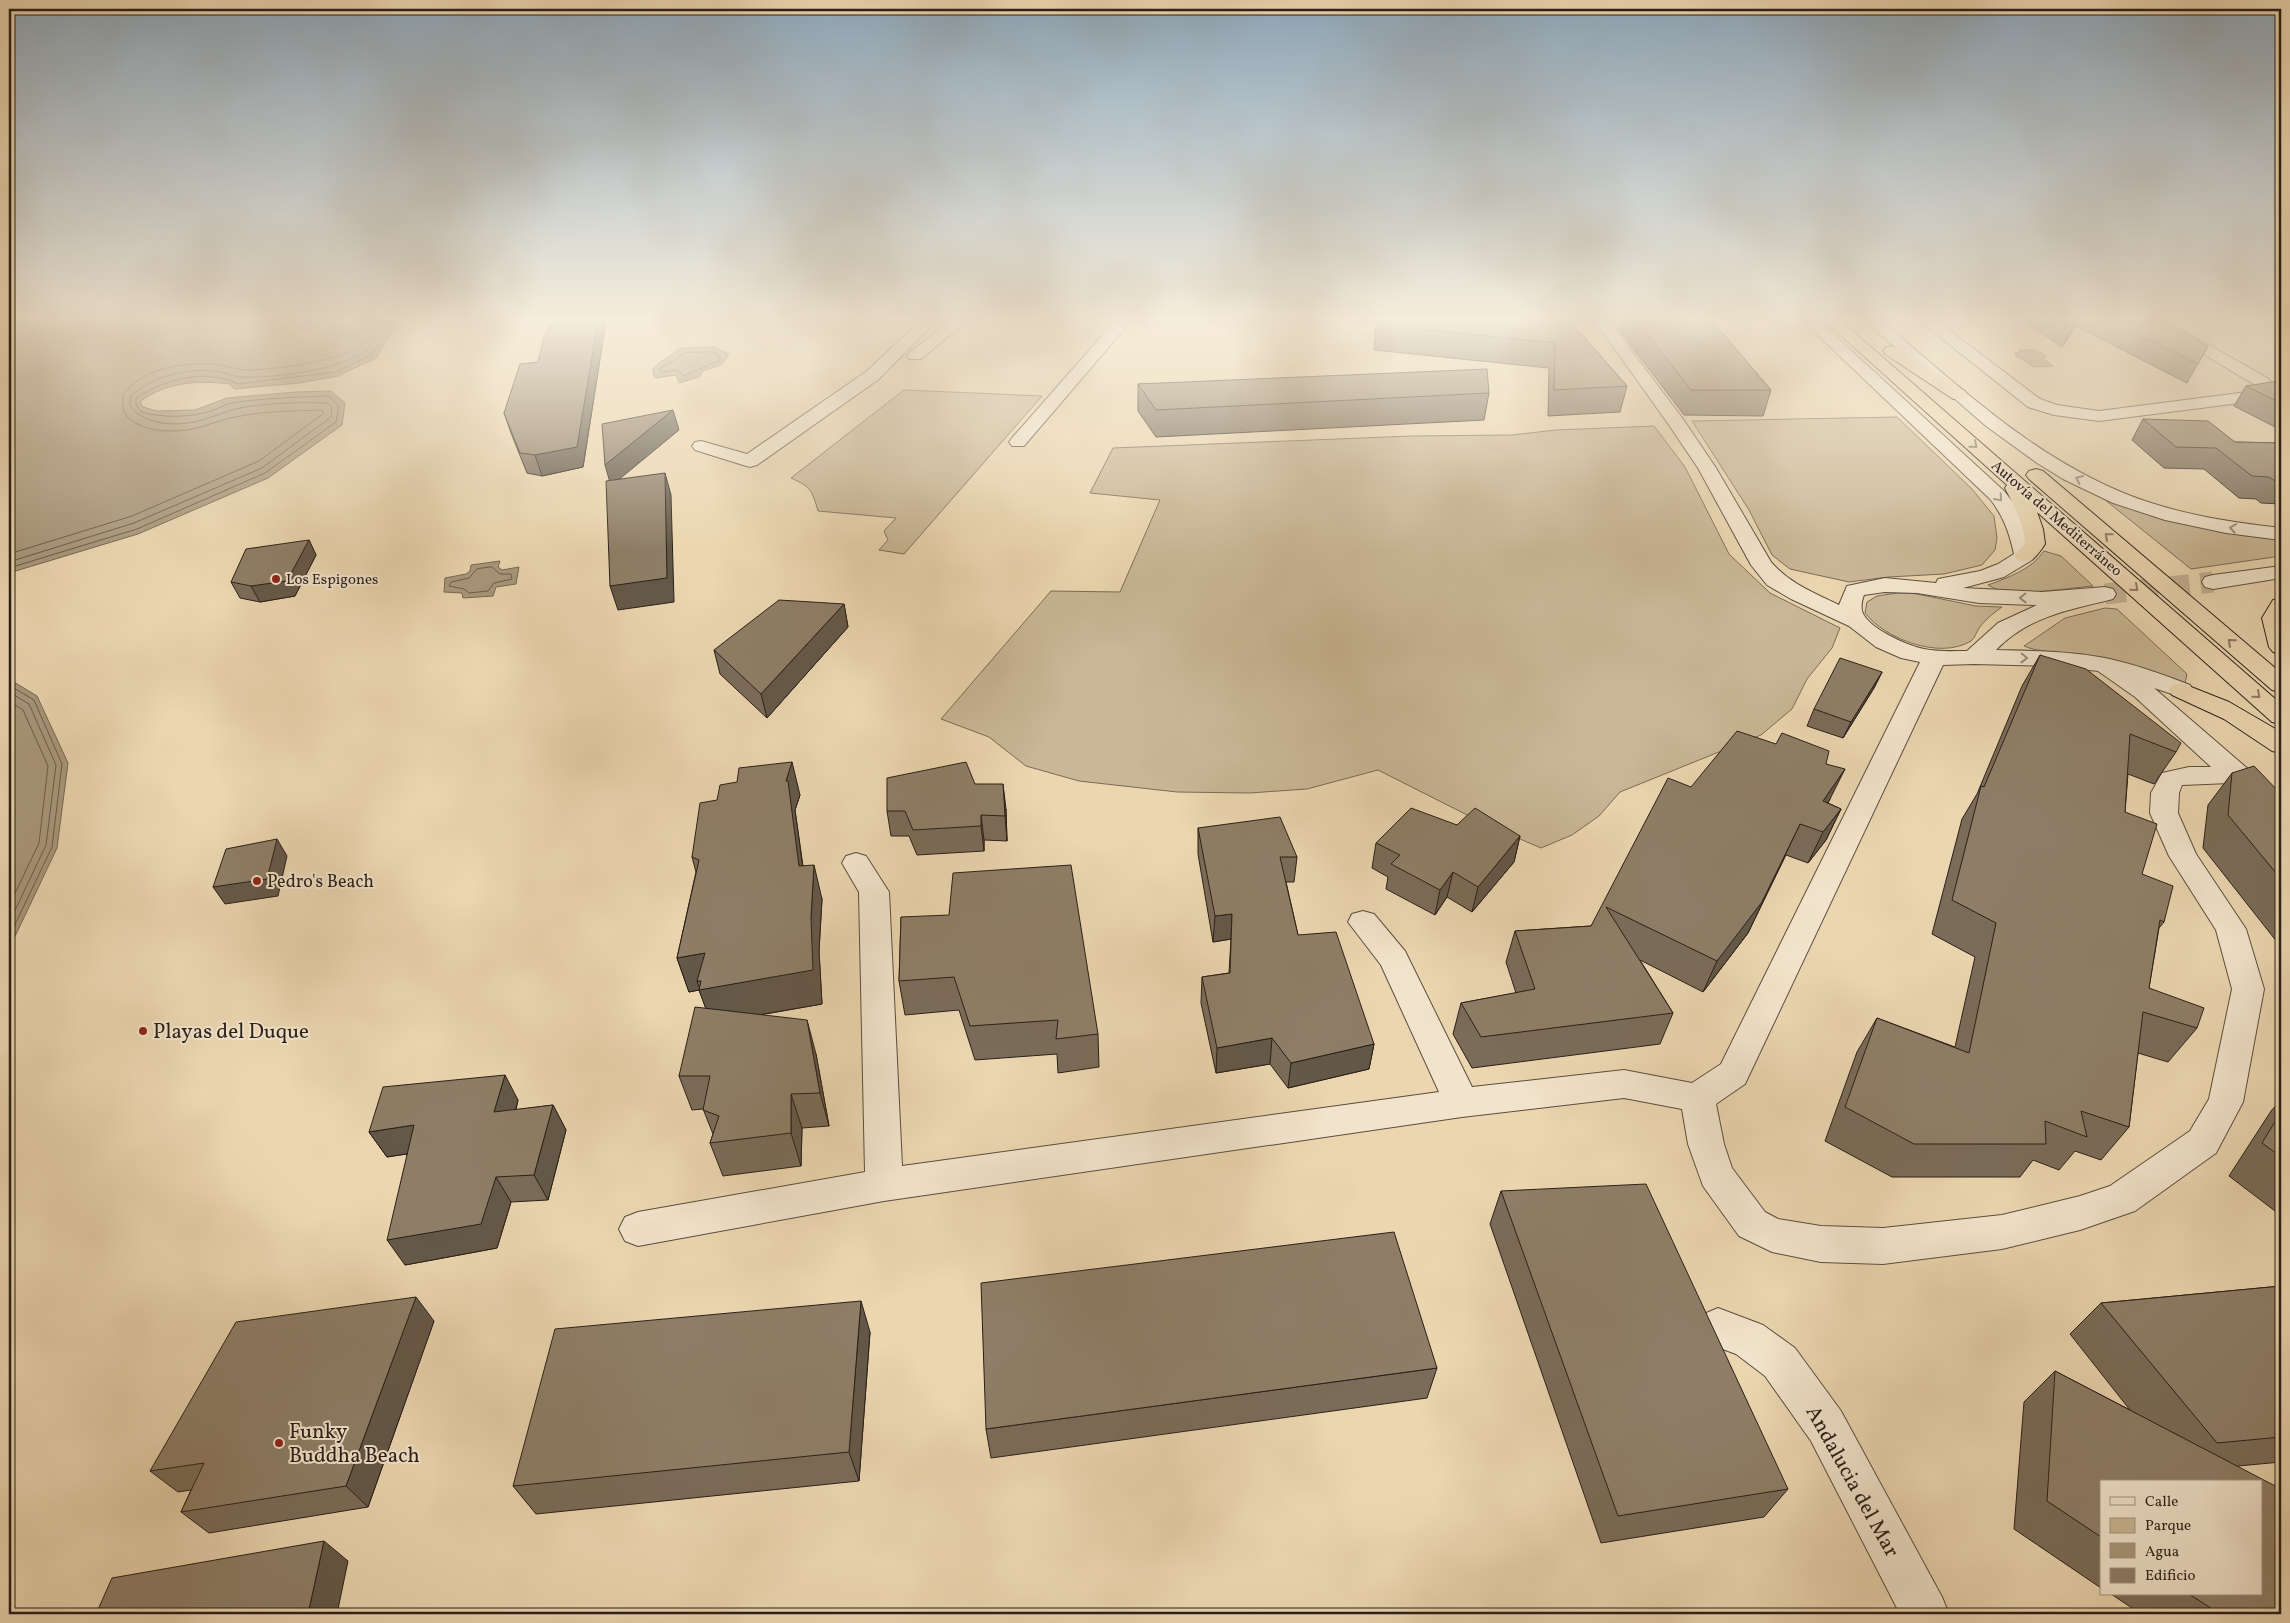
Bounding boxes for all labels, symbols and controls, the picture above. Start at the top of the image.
one-way arrow [1968,440,1977,448]
street label: Autovía del Mediterráneo [1986,456,2126,582]
one-way arrow [2075,476,2084,486]
one-way arrow [1993,493,2002,502]
one-way arrow [2229,523,2237,533]
one-way arrow [2104,533,2113,542]
place label: Los Espigones [286,570,378,591]
marker: Los Espigones [270,573,282,585]
one-way arrow [2130,582,2139,591]
one-way arrow [2019,593,2027,603]
one-way arrow [2228,640,2237,648]
one-way arrow [2020,653,2028,663]
one-way arrow [2251,689,2260,698]
place label: Pedro's Beach [267,870,374,895]
marker: Pedro's Beach [251,875,263,887]
place label: Playas del Duque [153,1018,309,1047]
marker: Playas del Duque [137,1025,149,1037]
street label: Andalucia del Mar [1798,1401,1905,1563]
place label: Funky Buddha Beach [289,1418,420,1471]
marker: Funky Buddha Beach [273,1437,285,1449]
legend [2100,1480,2262,1596]
text: Calle [2145,1492,2178,1513]
text: Parque [2145,1516,2191,1537]
text: Agua [2145,1542,2179,1563]
text: Edificio [2145,1566,2196,1587]

